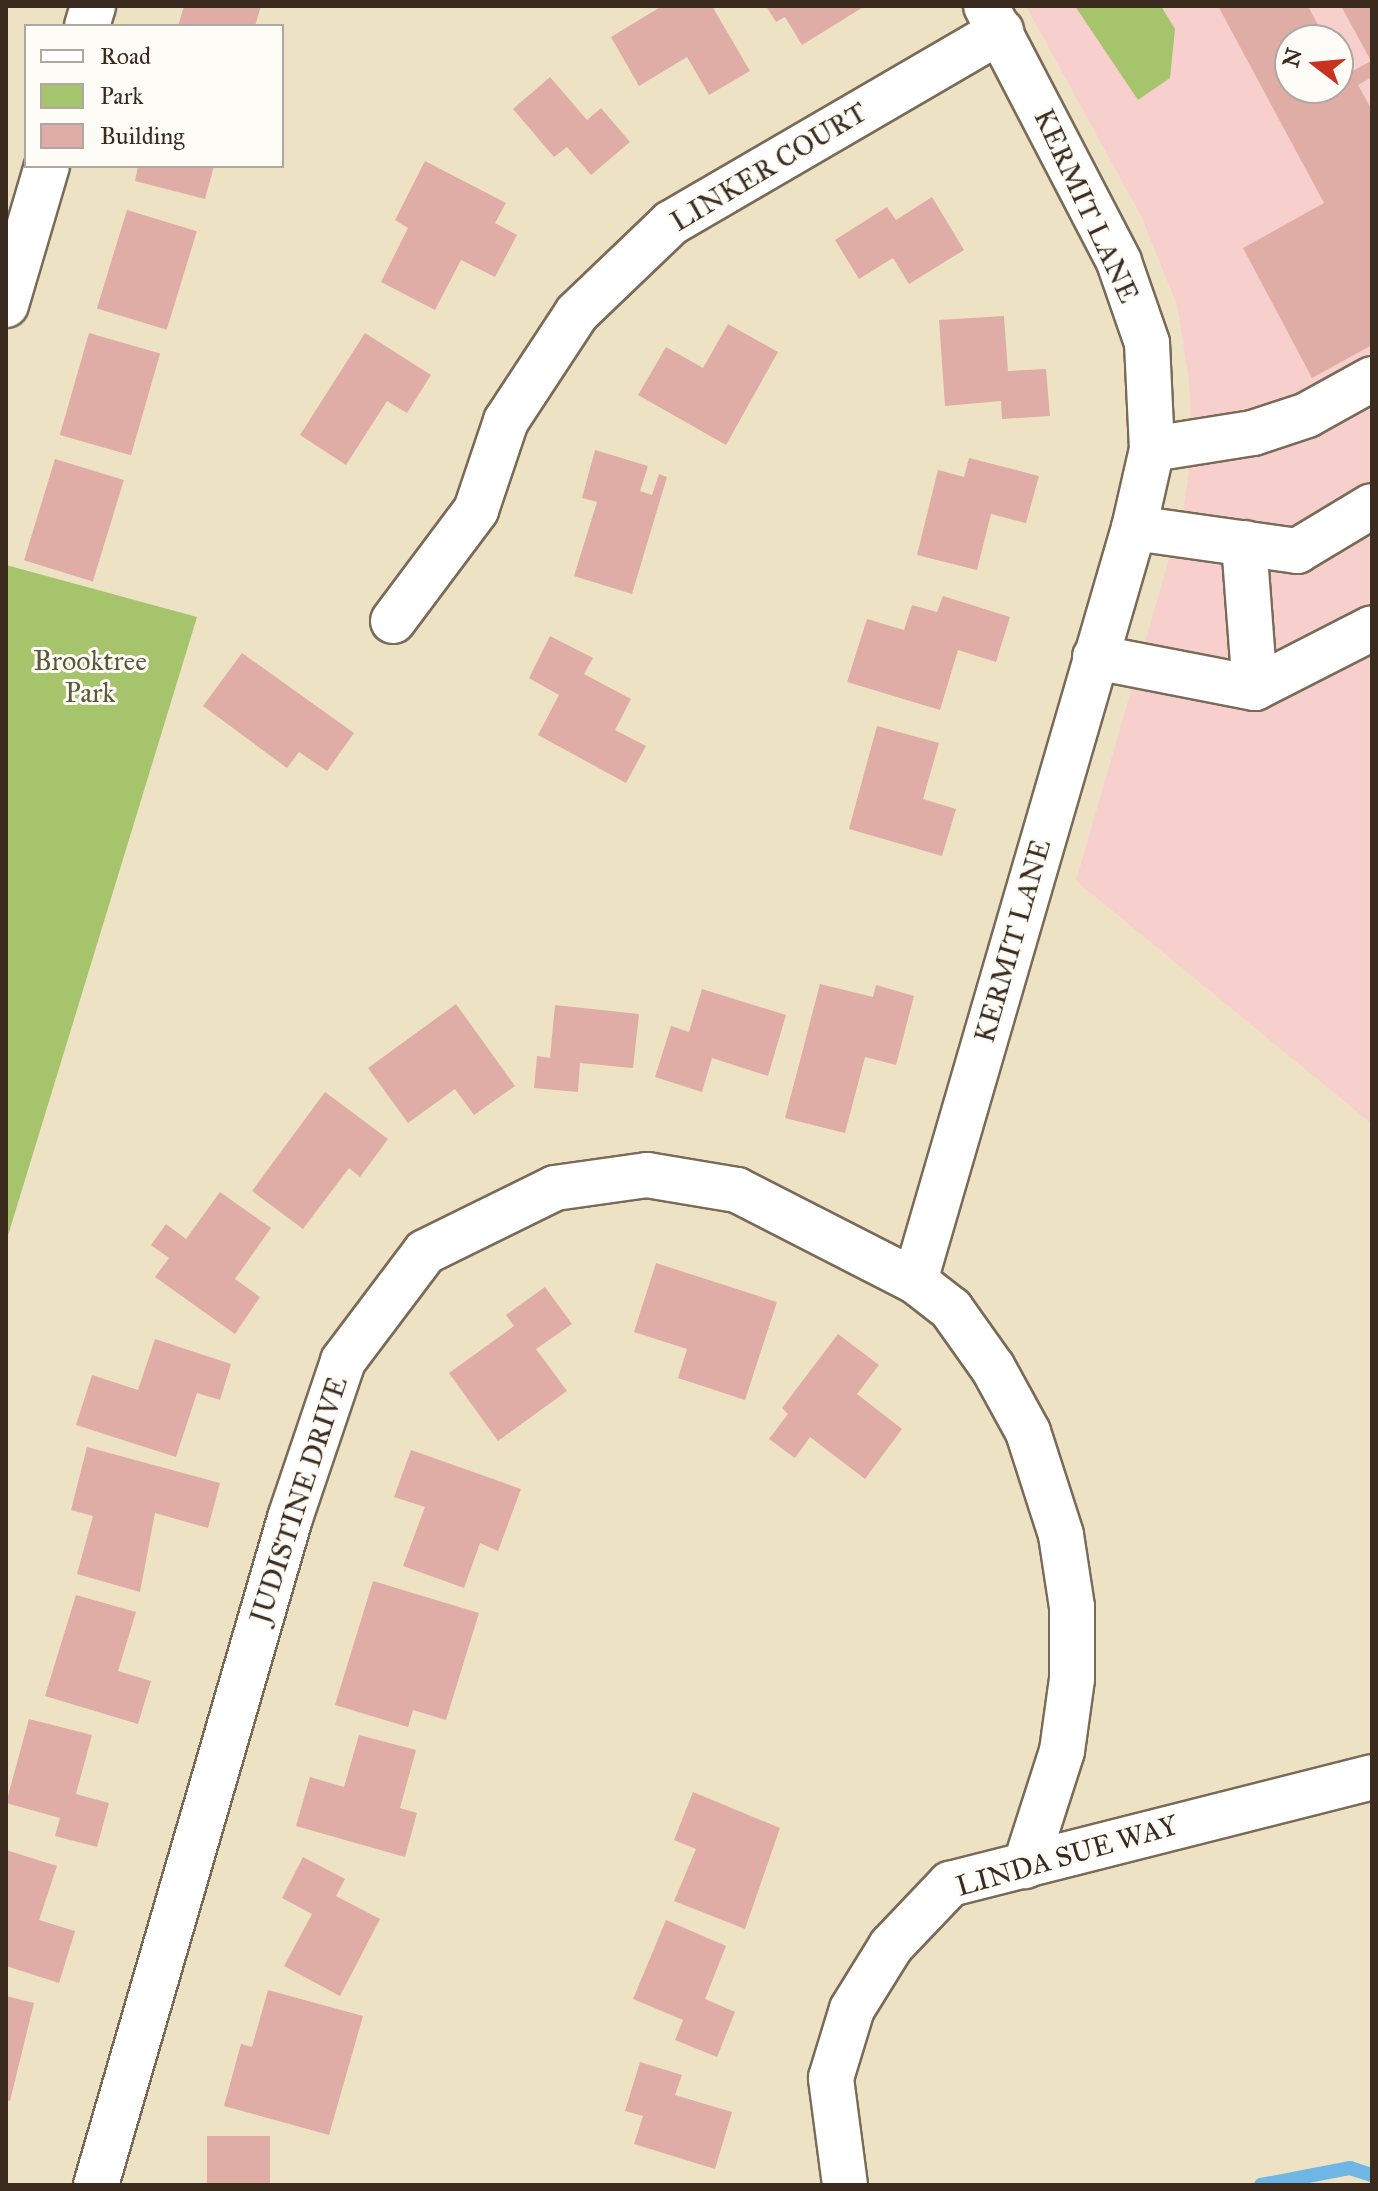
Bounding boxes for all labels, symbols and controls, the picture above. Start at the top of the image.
legend [24,24,284,168]
north arrow [1274,24,1354,104]
text: Road [100,41,151,71]
text: N [1277,45,1308,71]
text: Park [100,81,143,111]
street label: LINKER COURT [665,95,873,239]
street label: KERMIT LANE [1026,104,1146,308]
text: Building [100,121,185,151]
park label: Brooktree Park [33,644,147,710]
street label: KERMIT LANE [968,835,1058,1047]
street label: JUDISTINE DRIVE [243,1372,355,1628]
street label: LINDA SUE WAY [953,1808,1181,1904]

